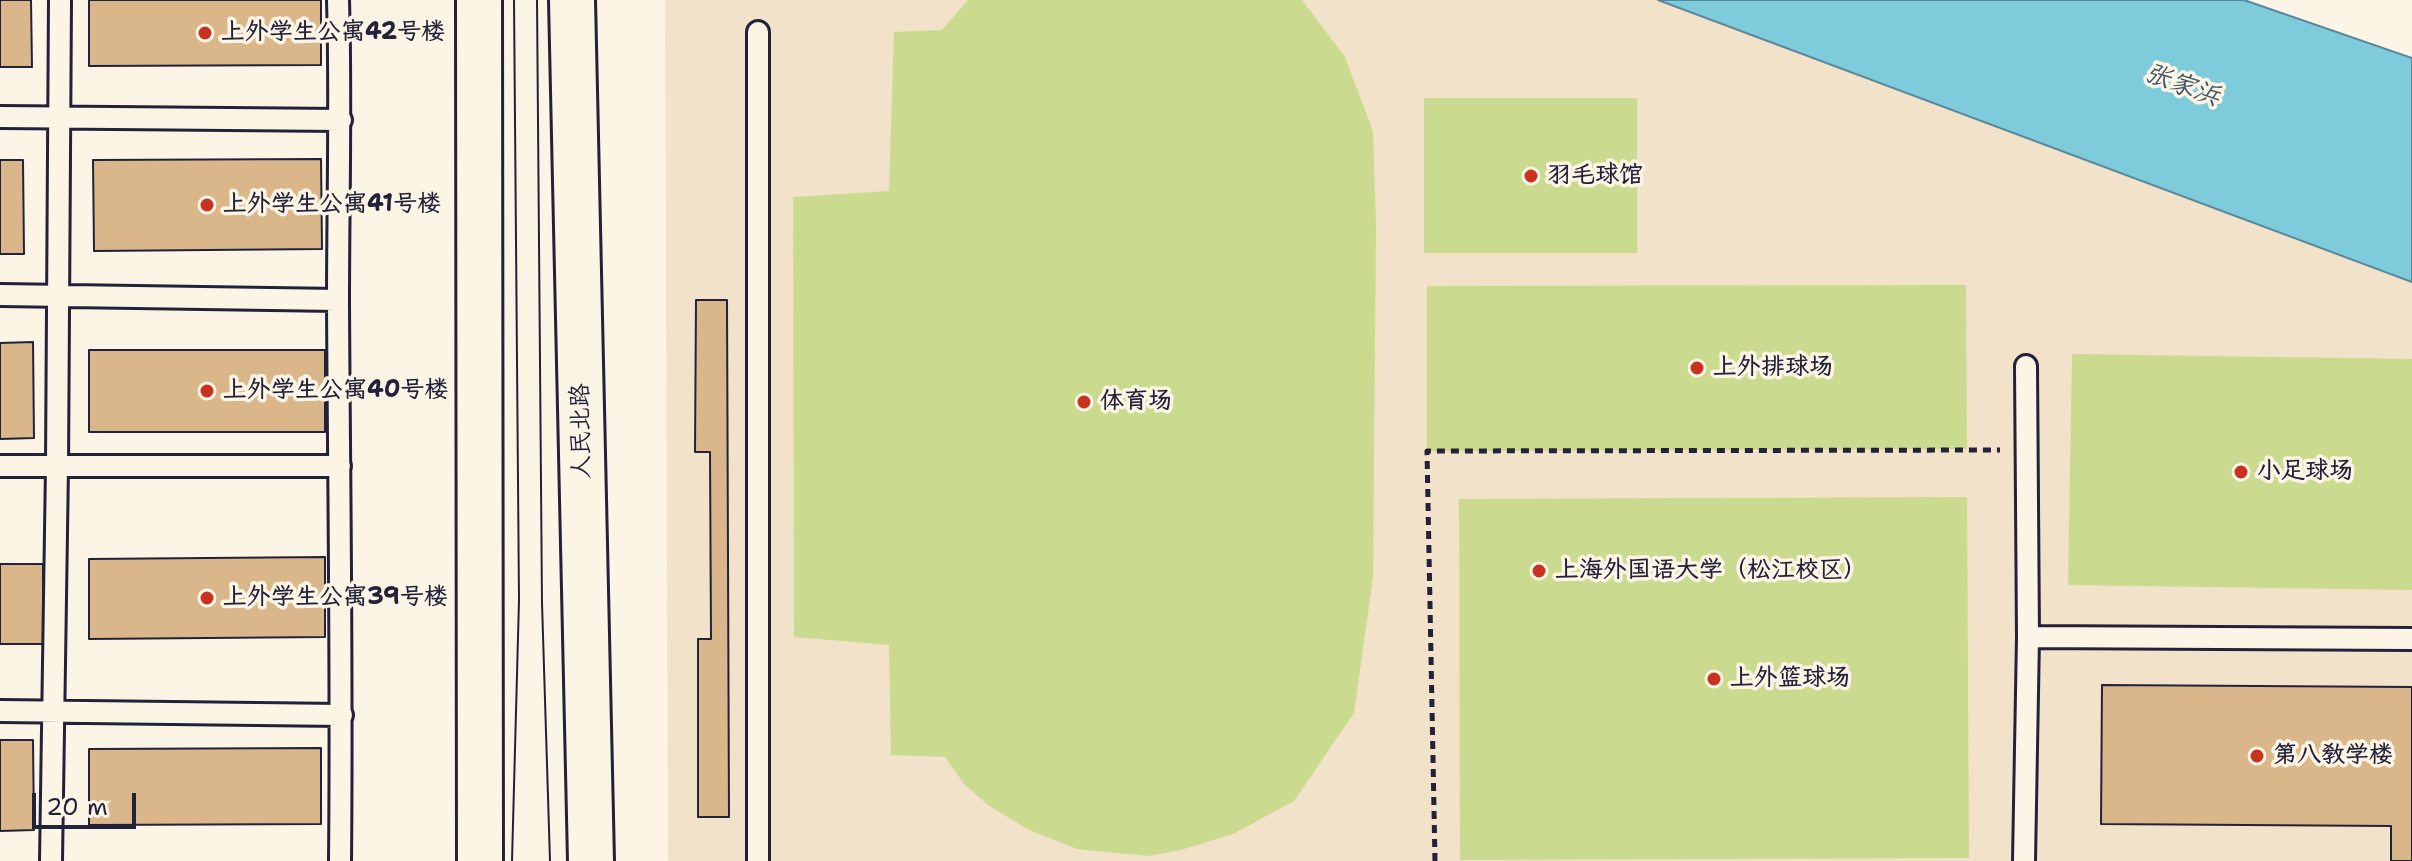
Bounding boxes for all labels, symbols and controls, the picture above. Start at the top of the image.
place label: 上外学生公寓42号楼 [221,19,445,47]
marker: 上外学生公寓42号楼 [196,24,214,42]
water label: 张家浜 [2140,58,2224,114]
place label: 羽毛球馆 [1547,162,1643,190]
marker: 羽毛球馆 [1522,167,1540,185]
place label: 上外学生公寓41号楼 [223,191,441,219]
marker: 上外学生公寓41号楼 [198,196,216,214]
place label: 上外排球场 [1713,354,1833,382]
marker: 上外排球场 [1688,359,1706,377]
place label: 上外学生公寓40号楼 [223,377,449,405]
marker: 上外学生公寓40号楼 [198,382,216,400]
street label: 人民北路 [567,383,597,479]
place label: 体育场 [1100,388,1172,416]
marker: 体育场 [1075,393,1093,411]
place label: 小足球场 [2257,458,2353,486]
marker: 小足球场 [2232,463,2250,481]
place label: 上海外国语大学（松江校区） [1555,557,1867,585]
marker: 上海外国语大学（松江校区） [1530,562,1548,580]
place label: 上外学生公寓39号楼 [223,584,448,612]
marker: 上外学生公寓39号楼 [198,589,216,607]
place label: 上外篮球场 [1730,665,1850,693]
marker: 上外篮球场 [1705,670,1723,688]
place label: 第八教学楼 [2273,742,2393,770]
marker: 第八教学楼 [2248,747,2266,765]
scale bar [36,777,140,827]
text: 20 m [46,791,108,823]

